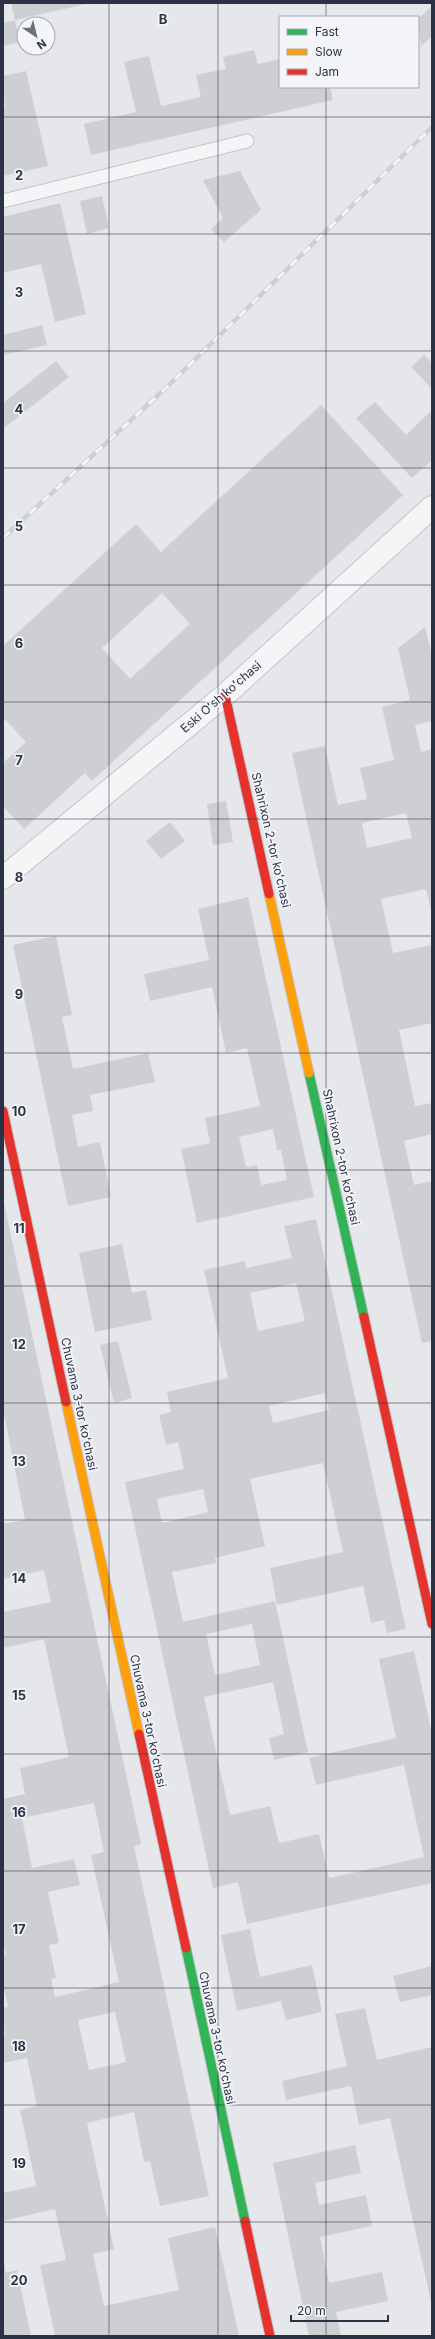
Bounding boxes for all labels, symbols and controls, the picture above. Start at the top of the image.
text: B [159,11,168,27]
north arrow [16,16,56,56]
legend [279,16,419,88]
text: Fast [315,24,339,39]
text: N [34,36,49,52]
text: Slow [315,44,343,59]
text: Jam [315,64,339,79]
text: 2 [15,167,23,183]
text: 3 [15,284,23,300]
text: 4 [15,401,24,417]
text: 5 [15,518,23,534]
text: 6 [15,635,23,651]
street label: Eski Oʻsh koʻchasi [177,657,264,736]
text: 7 [15,752,23,768]
street label: Shahrixon 2-tor koʻchasi [249,771,294,909]
text: 8 [15,869,23,885]
text: 9 [15,986,23,1002]
street label: Shahrixon 2-tor koʻchasi [320,1088,363,1226]
text: 10 [12,1103,26,1119]
text: 11 [13,1220,25,1236]
text: 12 [12,1336,26,1352]
street label: Chuvama 3-tor koʻchasi [58,1336,101,1472]
text: 13 [12,1453,26,1469]
text: 14 [12,1570,26,1586]
street label: Chuvama 3-tor koʻchasi [127,1653,170,1789]
text: 15 [12,1687,26,1703]
text: 16 [12,1804,26,1820]
text: 17 [12,1921,26,1937]
street label: Chuvama 3-tor koʻchasi [196,1970,239,2106]
text: 18 [12,2038,26,2054]
text: 19 [12,2155,26,2171]
text: 20 [11,2272,28,2288]
scale bar [291,2297,388,2323]
text: 20 m [297,2303,326,2318]

